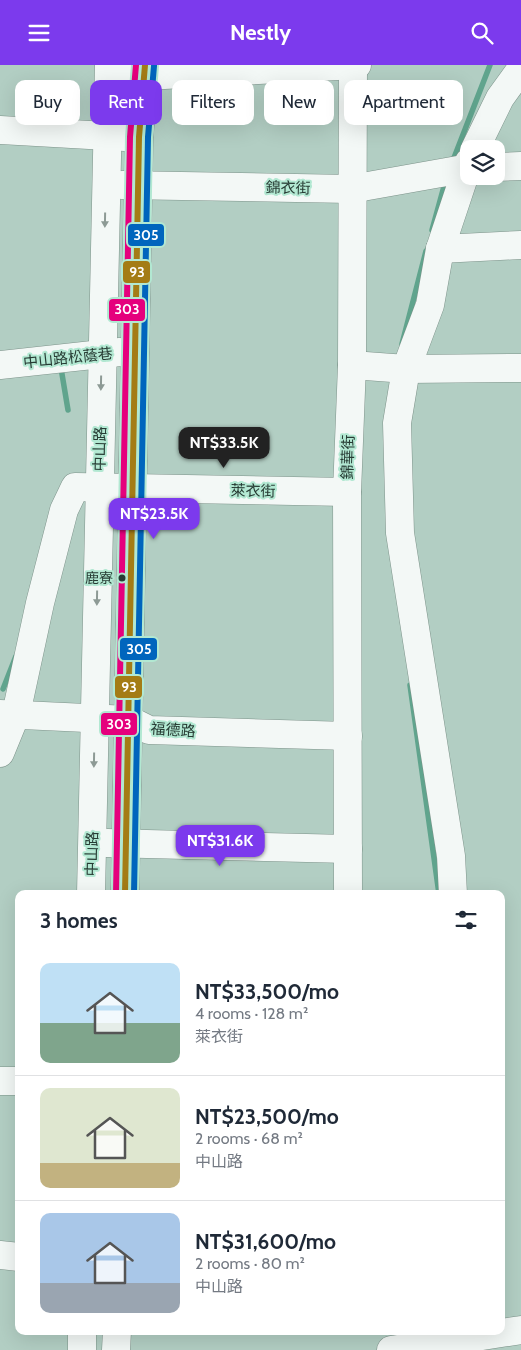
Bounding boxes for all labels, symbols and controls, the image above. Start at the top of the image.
icon: menu [25,19,53,47]
text: Nestly [230,19,291,46]
icon: search [468,19,496,47]
chip: Buy [15,80,80,125]
chip: Rent [90,80,162,125]
chip: Filters [172,80,254,125]
chip: New [264,80,334,125]
chip: Apartment [344,80,463,125]
map controls [460,140,505,185]
button: layers [460,140,505,185]
street label: 錦衣街 [265,179,311,197]
one-way arrow [100,212,108,228]
line badge: 305 [127,223,165,247]
text: 305 [134,226,158,244]
line badge: 93 [122,260,151,284]
text: 93 [129,263,145,281]
line badge: 303 [108,298,146,322]
text: 303 [115,300,139,318]
street label: 中山路松蔭巷 [22,344,114,372]
one-way arrow [97,375,105,391]
street label: 中山路 [91,426,109,472]
pin: NT$33.5K [172,427,276,469]
text: NT$33.5K [190,433,258,452]
street label: 錦華街 [338,434,358,480]
street label: 萊衣街 [230,482,276,500]
pin: NT$23.5K [102,497,206,540]
text: NT$23.5K [120,504,188,523]
place label: 鹿寮 [85,569,113,587]
marker: 鹿寮 [117,573,127,583]
one-way arrow [93,590,101,606]
line badge: 305 [119,637,158,661]
text: 305 [127,640,151,658]
line badge: 93 [114,675,143,699]
text: 93 [121,678,137,696]
line badge: 303 [100,712,138,736]
text: 303 [107,715,131,733]
street label: 福德路 [150,719,196,741]
one-way arrow [90,752,98,768]
pin: NT$31.6K [168,825,272,867]
street label: 中山路 [83,831,101,877]
text: NT$31.6K [187,831,253,850]
icon: filters [452,906,480,934]
text: 3 homes [40,908,118,933]
text: NT$33,500/mo [195,979,339,1004]
icon: home [80,983,140,1043]
text: 4 rooms · 128 m² [195,1004,308,1023]
text: 萊衣街 [195,1027,243,1046]
text: NT$23,500/mo [195,1104,339,1129]
icon: home [80,1108,140,1168]
text: 2 rooms · 68 m² [195,1129,303,1148]
text: 中山路 [195,1152,243,1171]
text: NT$31,600/mo [195,1229,336,1254]
icon: home [80,1233,140,1293]
text: 2 rooms · 80 m² [195,1254,305,1273]
text: 中山路 [195,1277,243,1296]

